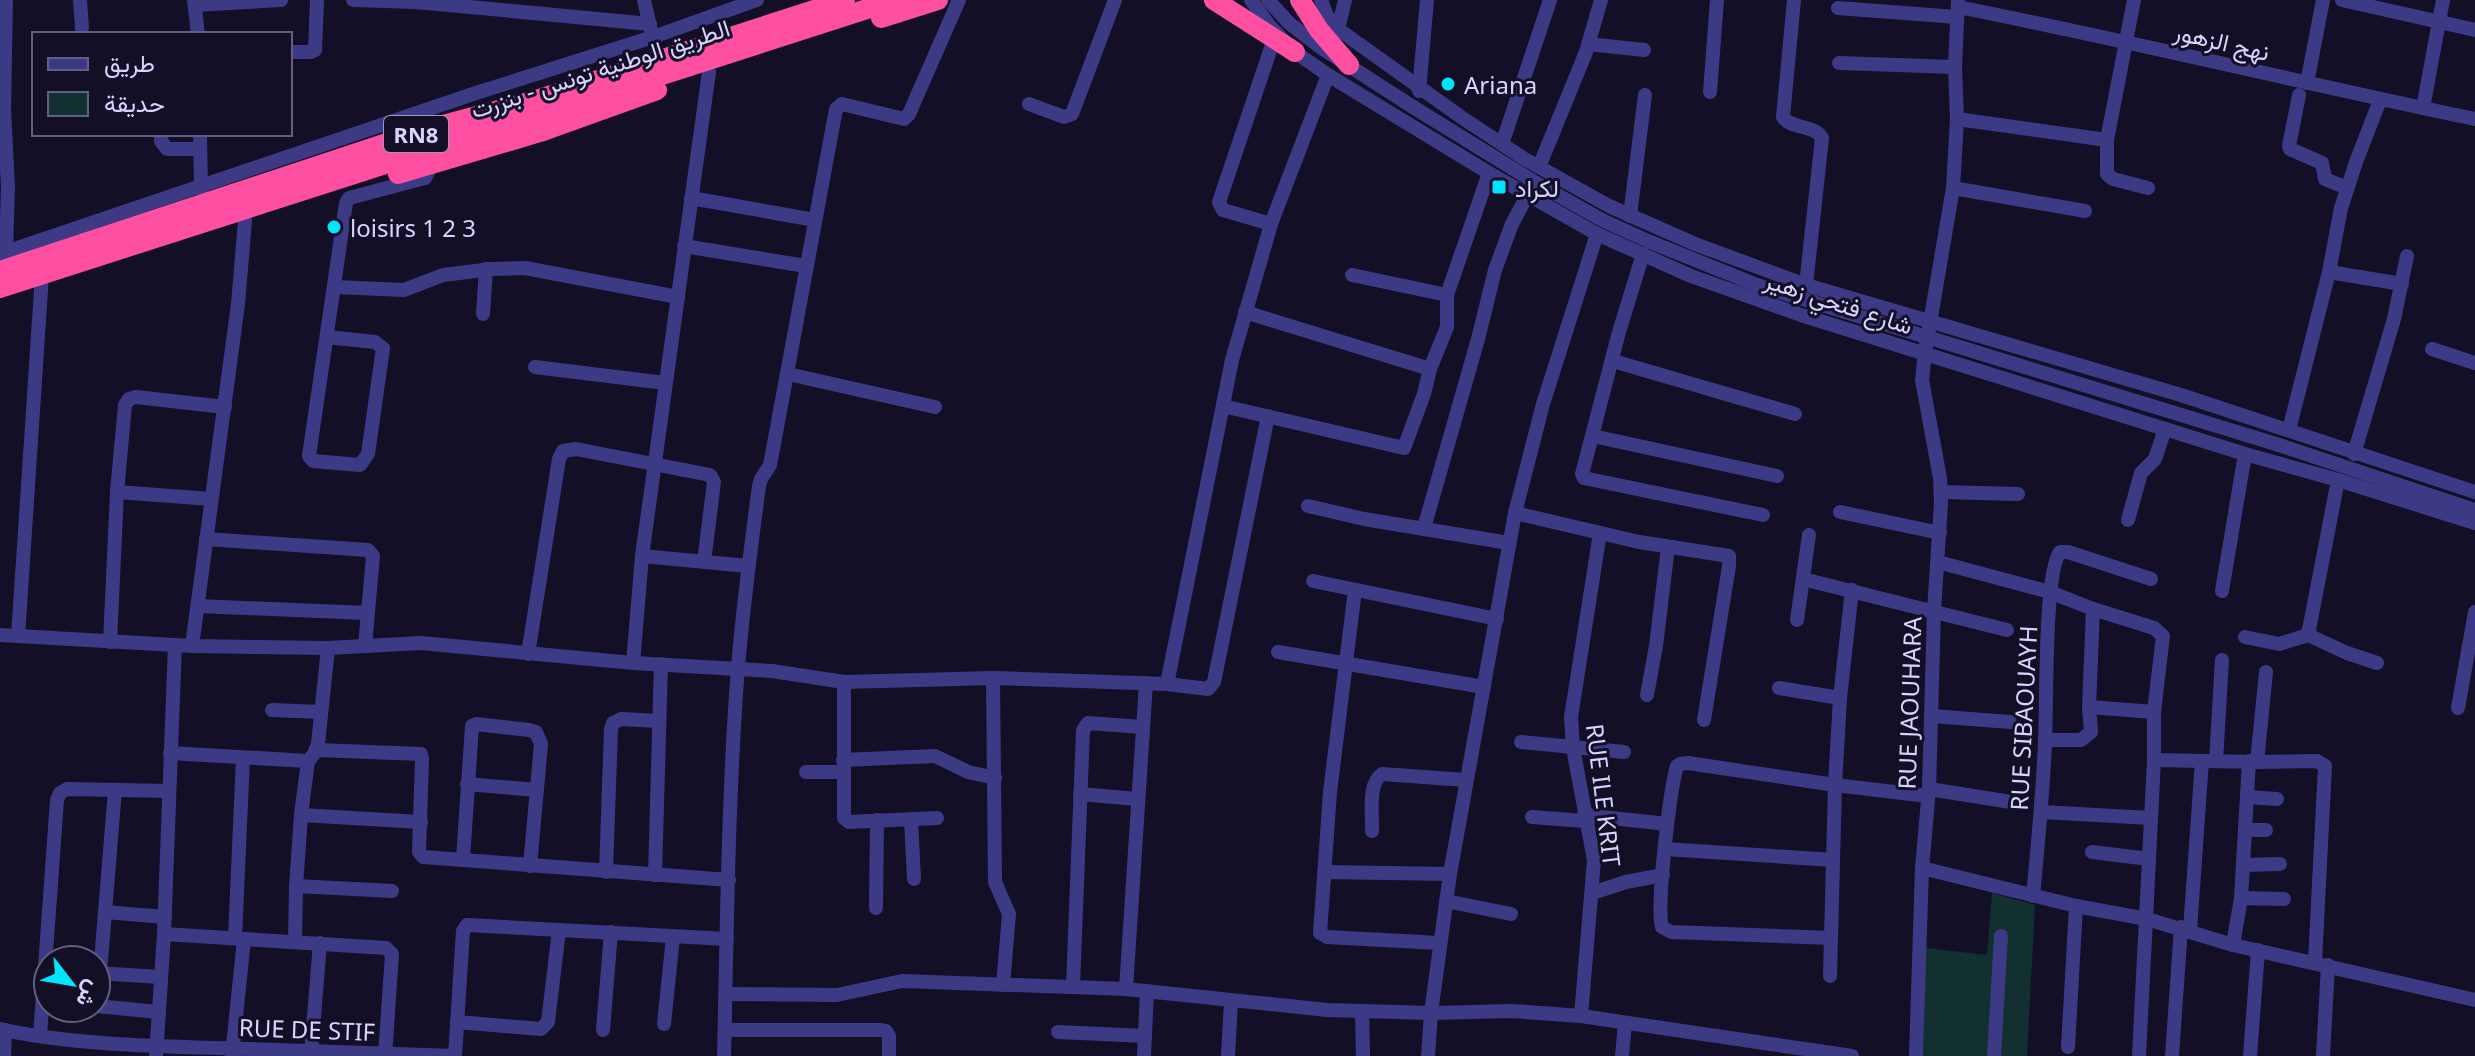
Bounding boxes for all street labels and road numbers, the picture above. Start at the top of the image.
street label: الطريق الوطنية تونس - بنزرت [466,10,734,126]
street label: نهج الزهور [2170,14,2273,70]
road number: RN8 [384,116,448,152]
street label: شارع فتحي زهير [1758,262,1917,345]
street label: RUE JAOUHARA [1889,615,1929,790]
street label: RUE SIBAOUAYH [2002,625,2044,811]
street label: RUE ILE KRIT [1579,722,1629,869]
street label: RUE DE STIF [238,1010,376,1048]

